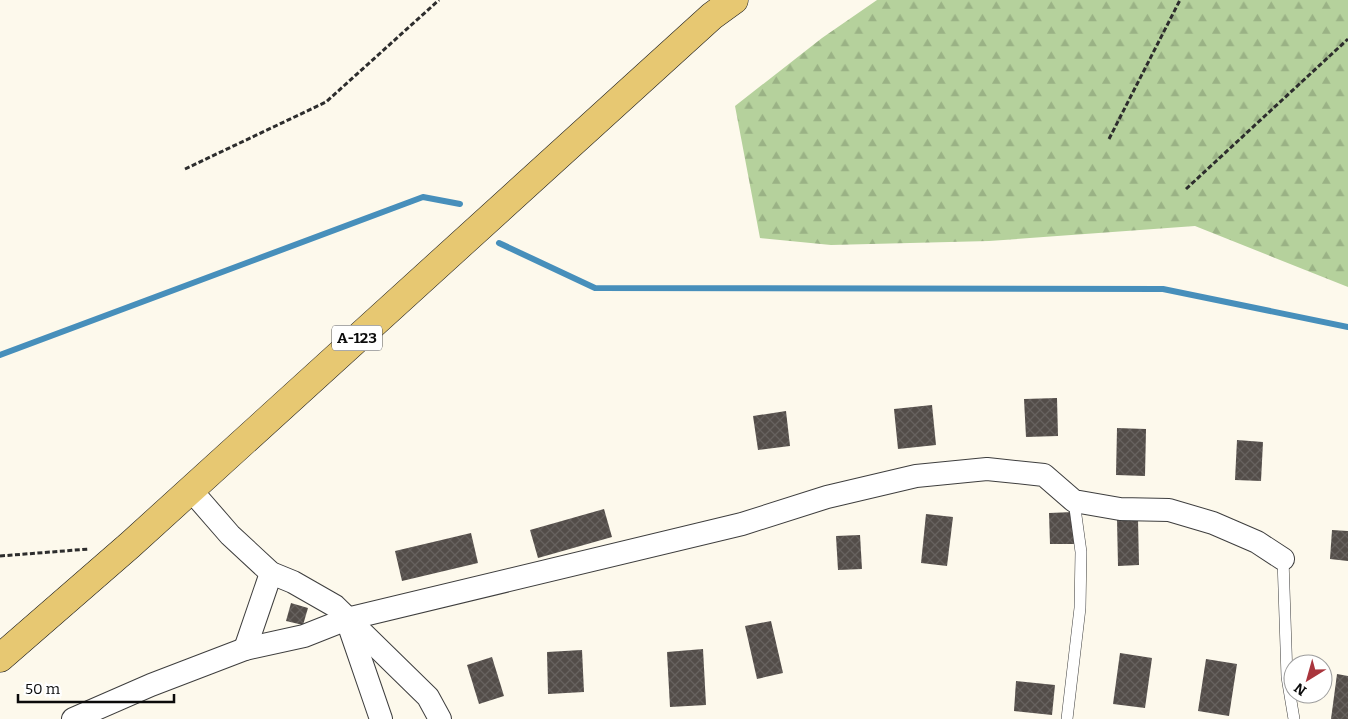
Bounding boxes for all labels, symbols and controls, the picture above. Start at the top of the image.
road number: А-123 [332,326,382,350]
north arrow [1283,654,1333,704]
scale bar [18,672,174,704]
text: N [1291,679,1310,699]
text: 50 m [25,680,61,698]

